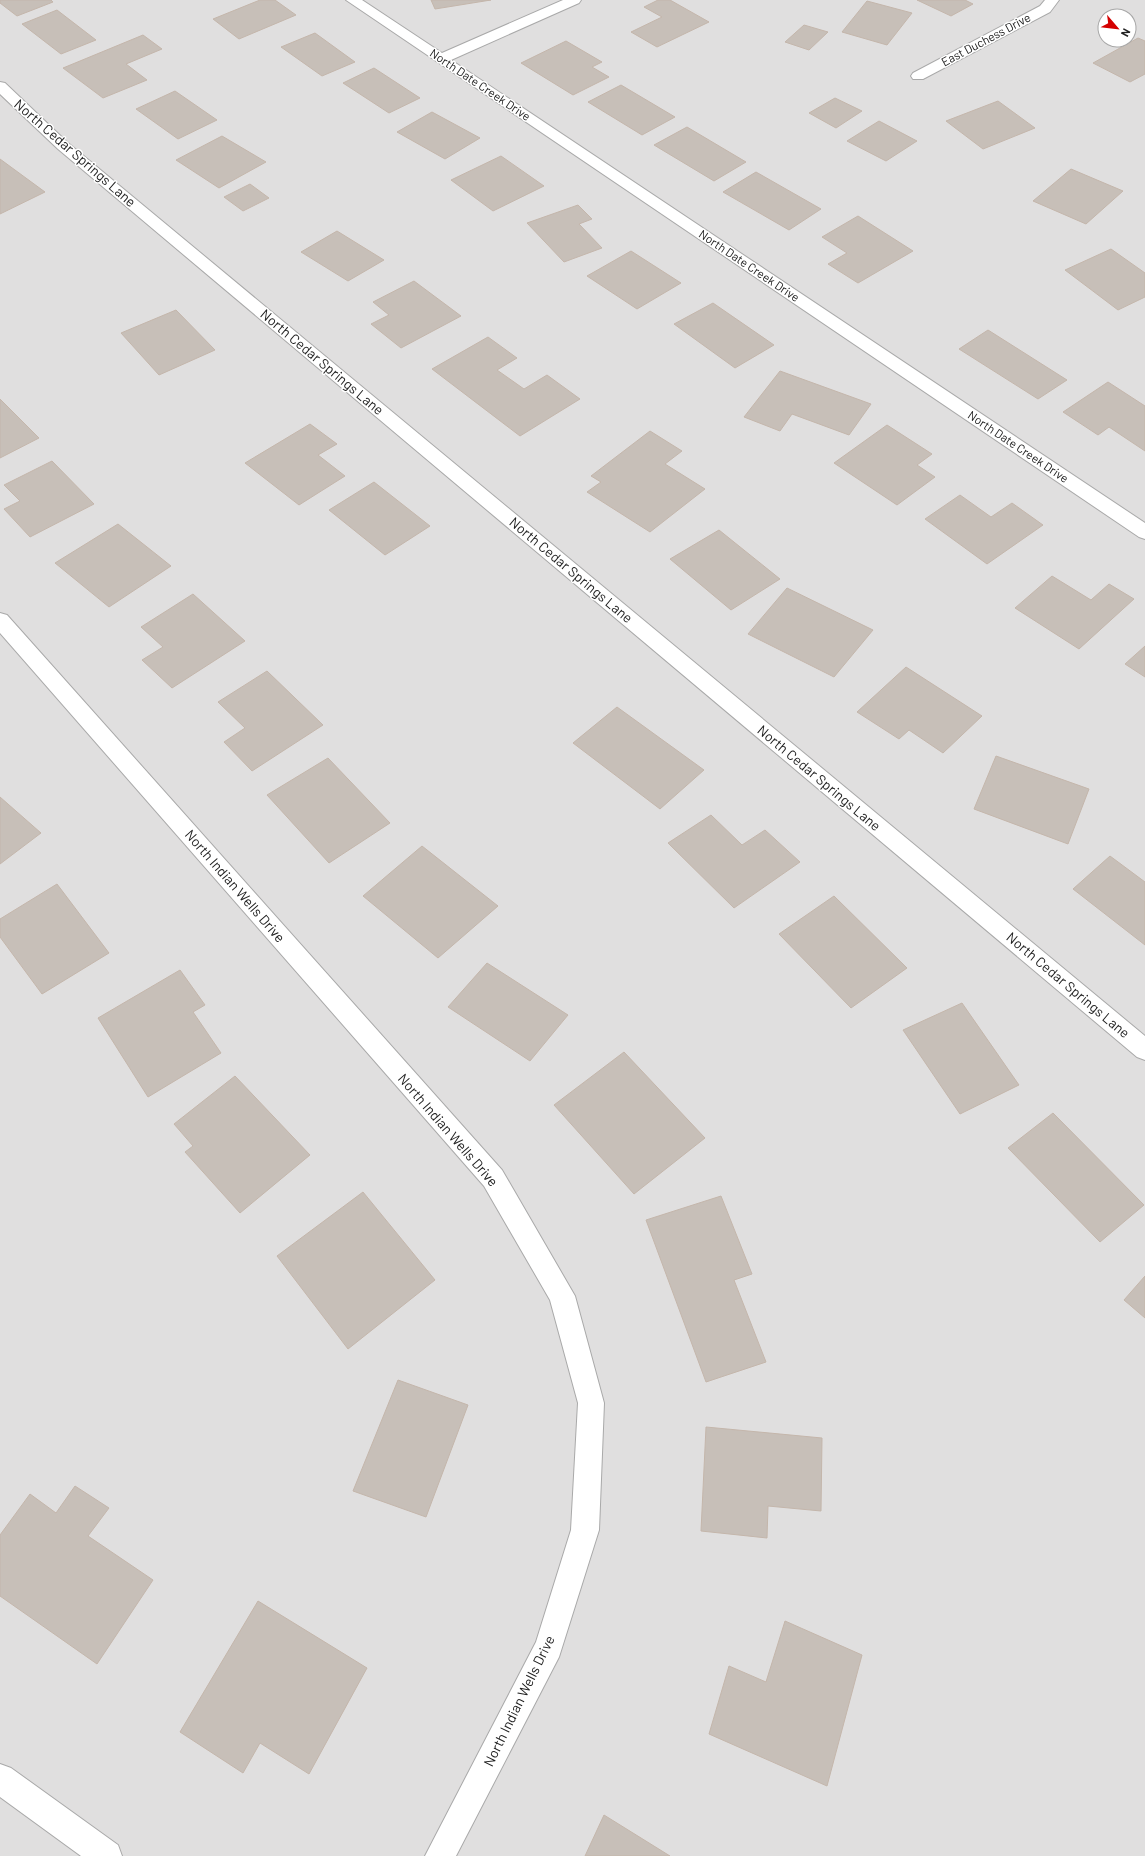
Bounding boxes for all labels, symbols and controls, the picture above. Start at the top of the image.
north arrow [1097,8,1137,48]
street label: East Duchess Drive [939,10,1033,69]
text: N [1119,27,1134,39]
street label: North Date Creek Drive [428,45,534,123]
street label: North Cedar Springs Lane [11,95,140,210]
street label: North Date Creek Drive [697,226,803,304]
street label: North Cedar Springs Lane [257,305,387,418]
street label: North Date Creek Drive [966,407,1072,485]
street label: North Cedar Springs Lane [506,513,636,626]
street label: North Cedar Springs Lane [754,721,884,834]
street label: North Indian Wells Drive [182,826,289,946]
street label: North Cedar Springs Lane [1003,928,1133,1041]
street label: North Indian Wells Drive [395,1070,502,1190]
street label: North Indian Wells Drive [479,1632,558,1769]

